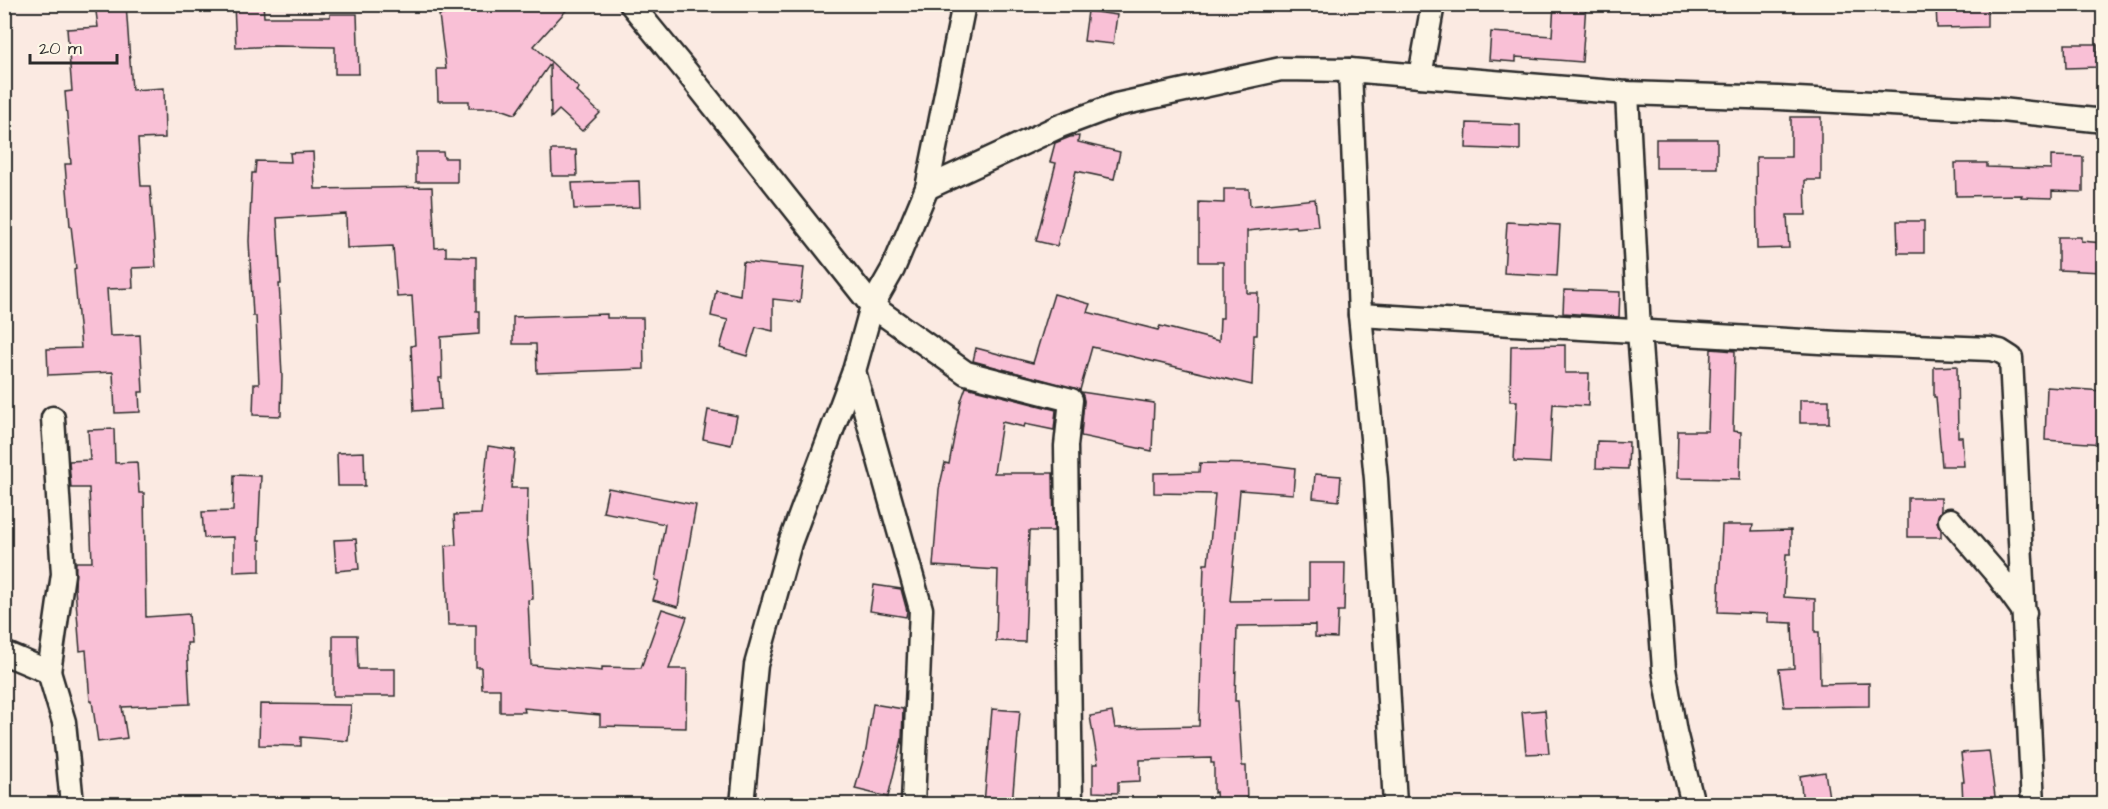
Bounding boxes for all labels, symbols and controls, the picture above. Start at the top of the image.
scale bar [30,27,117,65]
text: 20 m [39,36,82,61]

